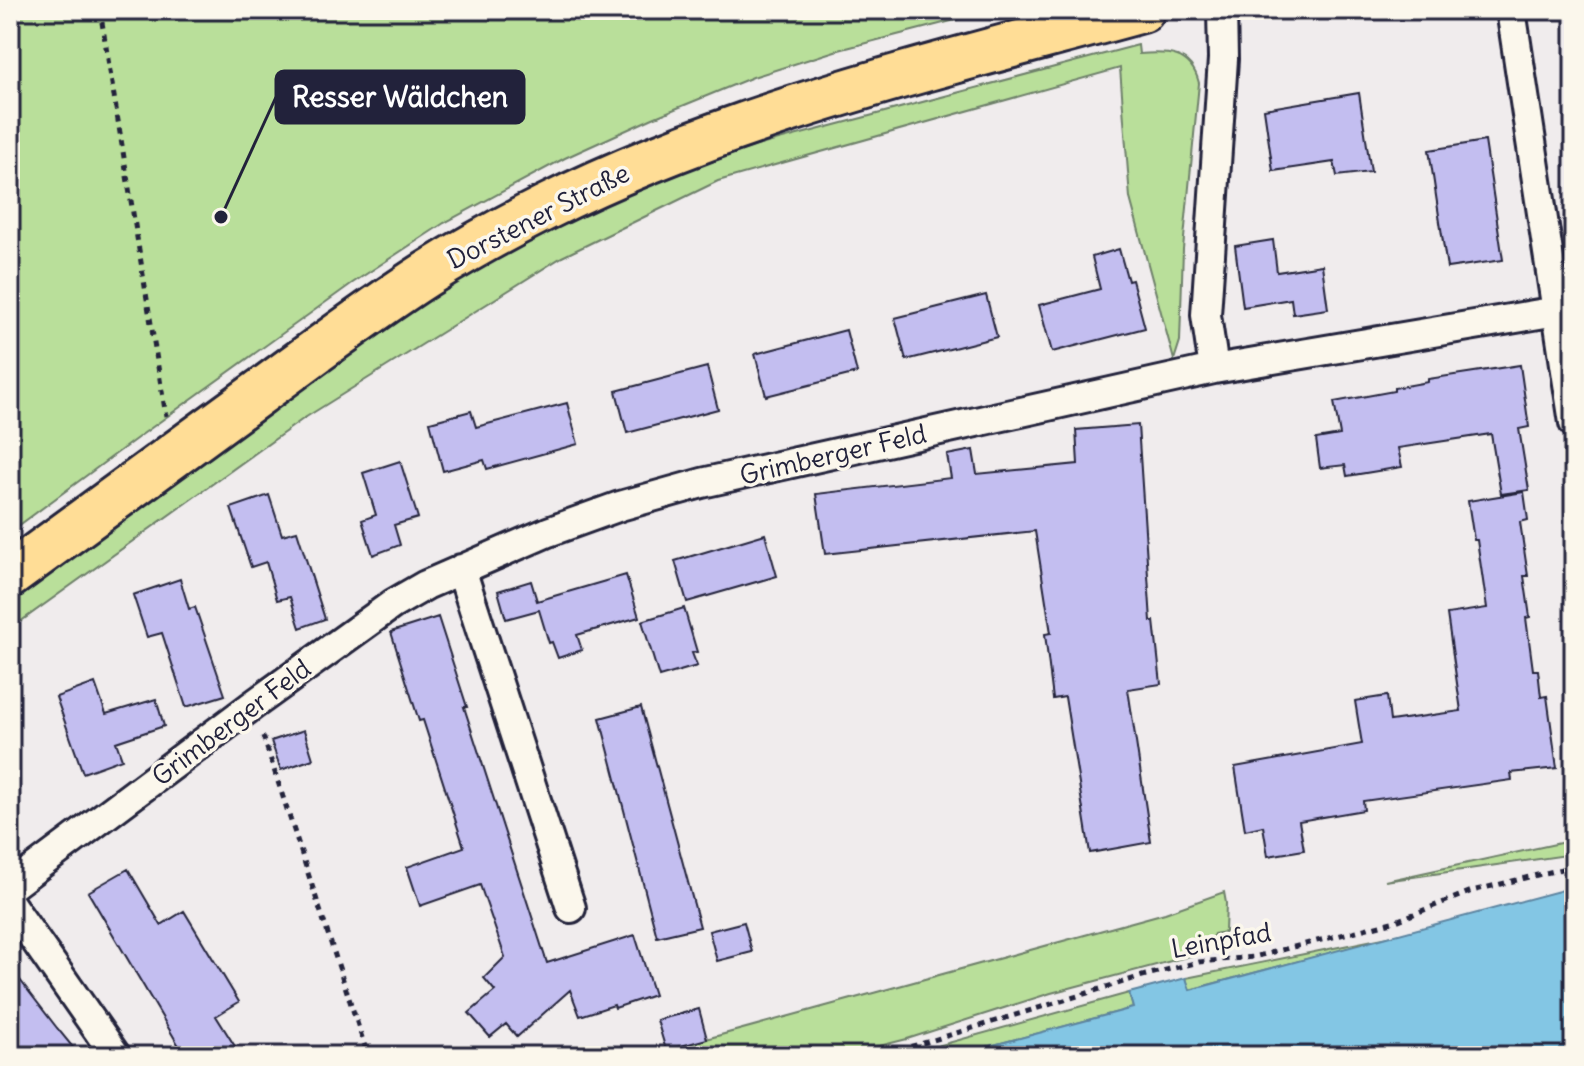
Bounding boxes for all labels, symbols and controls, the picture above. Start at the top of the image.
callout: Resser Wäldchen [276,71,524,123]
text: Resser Wäldchen [292,79,508,115]
street label: Dorstener Straße [441,156,635,276]
street label: Grimberger Feld [737,417,929,491]
street label: Grimberger Feld [145,652,317,792]
street label: Leinpfad [1168,915,1274,965]

